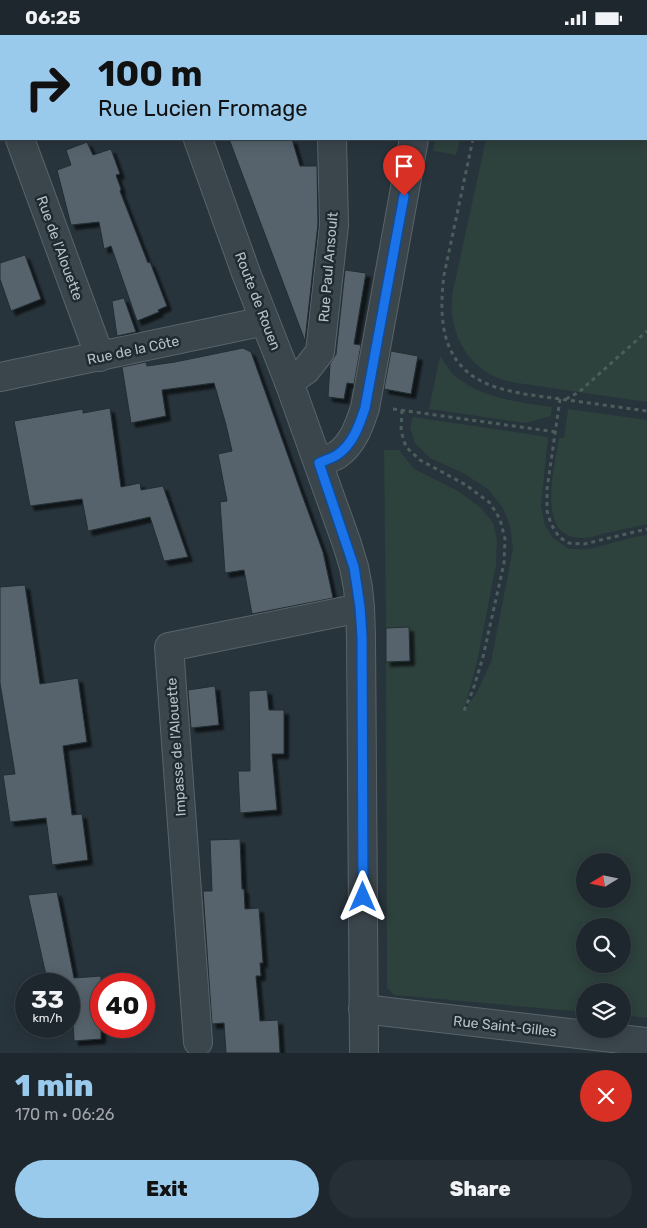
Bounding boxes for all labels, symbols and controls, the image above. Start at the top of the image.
text: 06:25 [25,6,80,29]
text: 100 m [98,53,203,95]
icon: right [15,55,80,120]
text: Rue Lucien Fromage [98,95,308,122]
pin [383,145,425,196]
icon: arrive [390,152,418,180]
street label: Rue de l'Alouette [33,194,86,303]
street label: Rue Paul Ansoult [315,211,342,323]
street label: Route de Rouen [231,250,284,353]
street label: Rue de la Côte [86,332,181,369]
street label: Impasse de l'Alouette [163,677,190,817]
north arrow [576,853,631,907]
map controls [576,853,631,1038]
position arrow [336,870,388,922]
button: search [576,918,631,973]
speed limit sign: 40 [90,973,155,1038]
button: layers [576,983,631,1038]
text: 33 [31,985,64,1014]
text: km/h [33,1011,62,1025]
street label: Rue Saint-Gilles [452,1013,558,1040]
text: 1 min [15,1068,93,1104]
button: close [580,1070,632,1122]
text: 170 m · 06:26 [15,1105,114,1124]
button: Exit [15,1160,319,1218]
button: Share [329,1160,632,1218]

